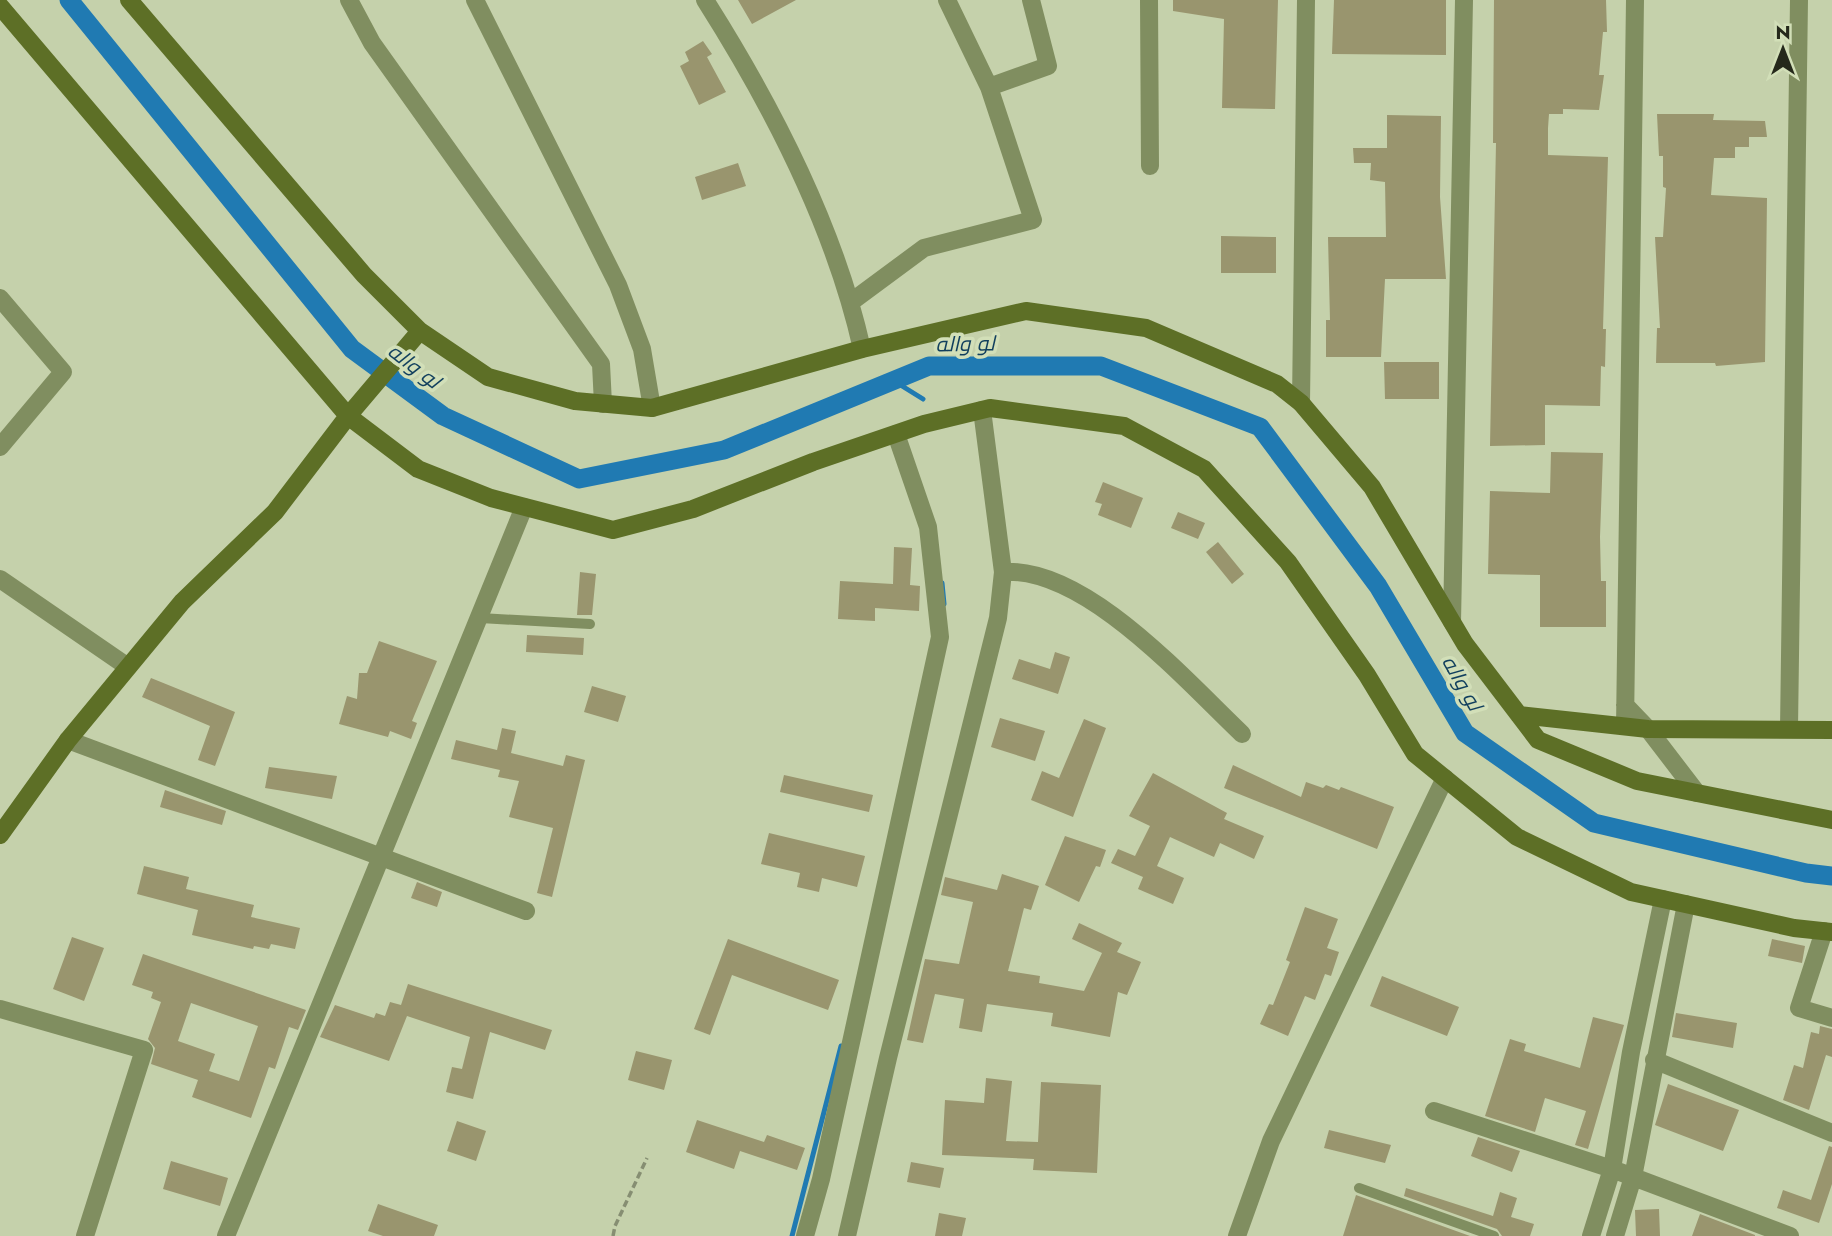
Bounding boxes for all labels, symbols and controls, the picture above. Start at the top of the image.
north arrow [1748,14,1818,84]
text: N [1775,19,1791,46]
water label: لو واله [935,328,997,360]
water label: لو واله [381,336,448,397]
water label: لو واله [1434,650,1491,718]

